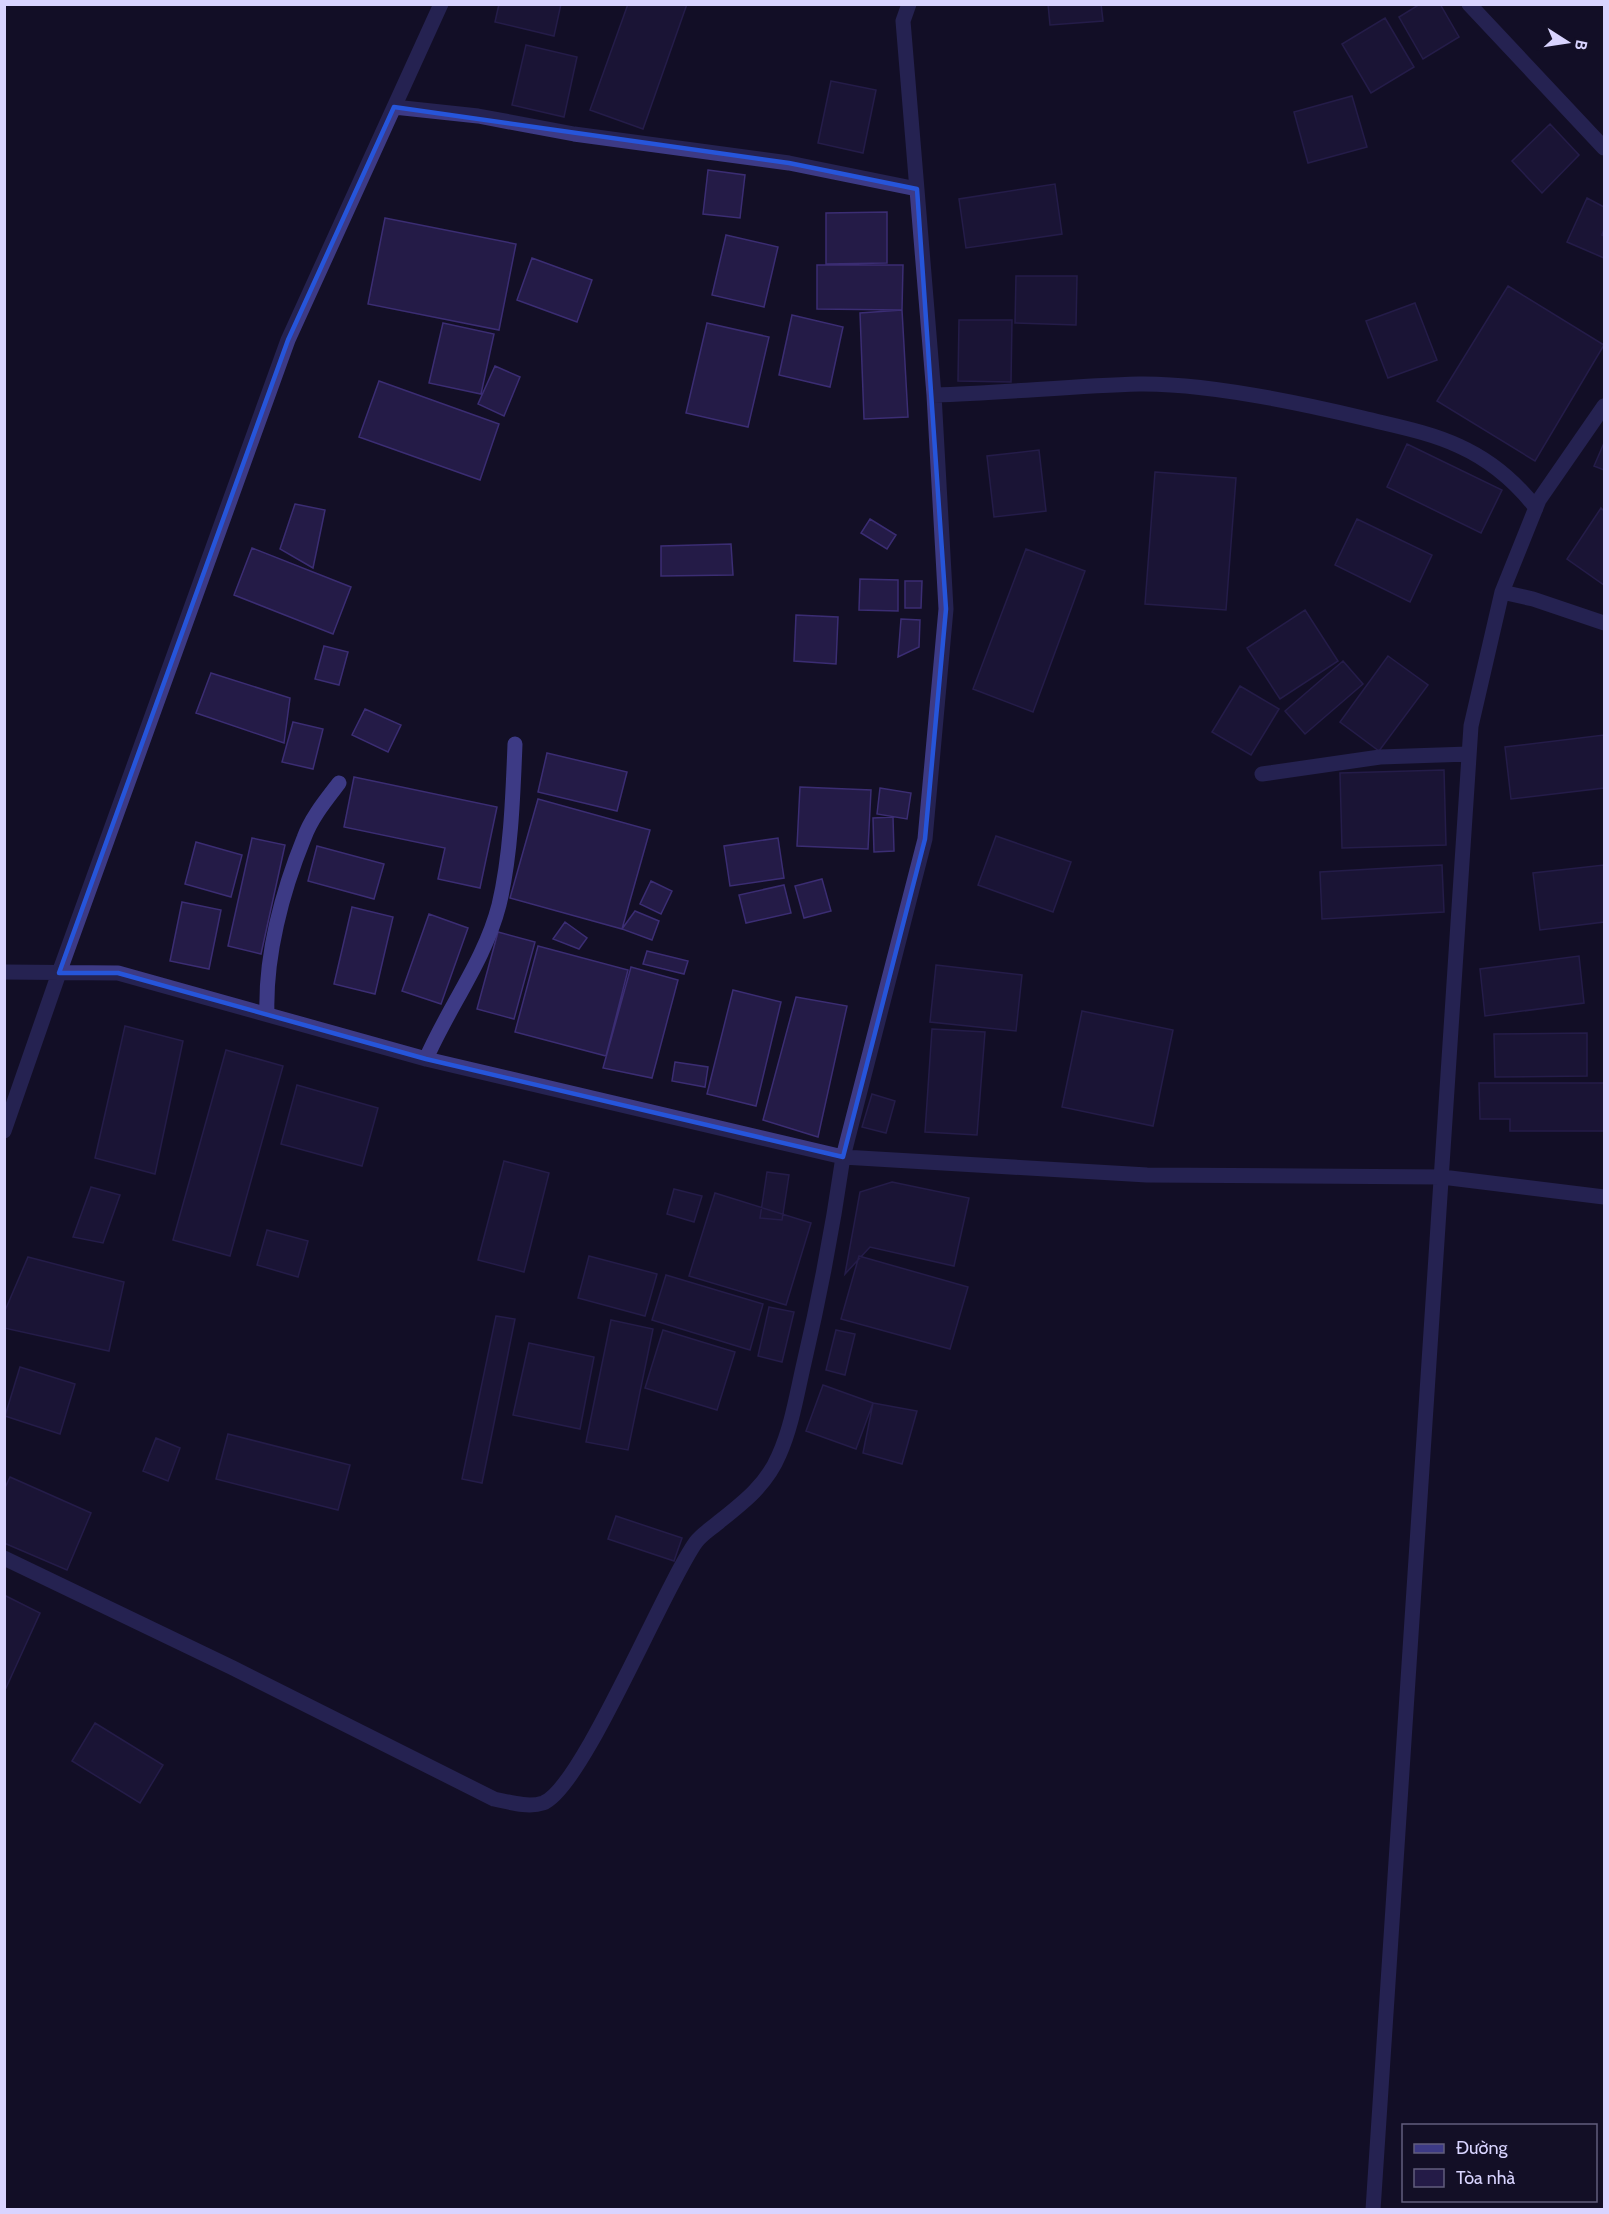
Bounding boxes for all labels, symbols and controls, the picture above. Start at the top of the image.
north arrow [1537,12,1597,72]
text: B [1571,38,1592,52]
legend [1402,2124,1597,2202]
text: Đường [1456,2137,1509,2159]
text: Tòa nhà [1456,2167,1516,2189]

